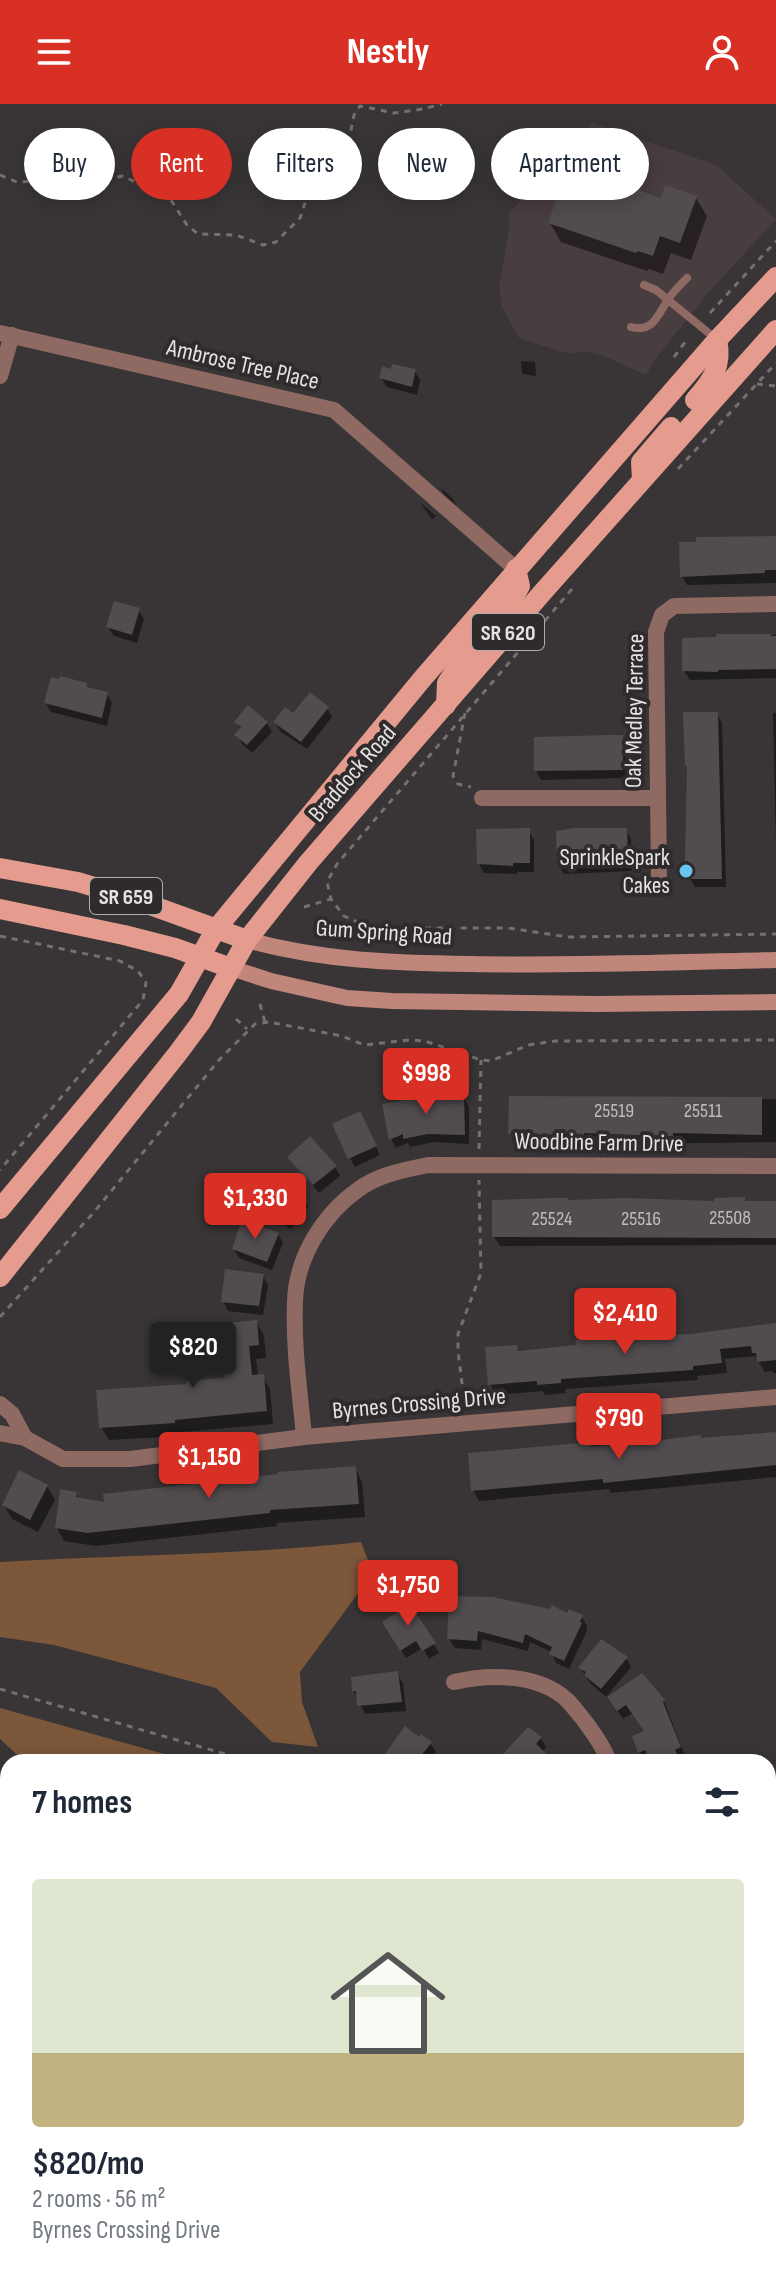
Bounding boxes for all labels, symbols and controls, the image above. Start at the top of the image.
icon: menu [32,30,76,74]
icon: person [700,30,744,74]
text: Nestly [347,31,429,74]
chip: Buy [24,128,115,200]
chip: Rent [131,128,232,200]
chip: Filters [248,128,362,200]
chip: New [378,128,475,200]
chip: Apartment [491,128,649,200]
street label: Ambrose Tree Place [163,333,322,396]
road number: SR 620 [472,614,544,650]
street label: Oak Medley Terrace [619,634,650,788]
street label: Braddock Road [302,719,402,828]
place label: SprinkleSpark Cakes [559,843,670,900]
marker: SprinkleSpark Cakes [677,862,695,880]
road number: SR 659 [90,878,162,914]
street label: Gum Spring Road [315,913,453,952]
pin: $998 [379,1048,473,1116]
text: $998 [401,1058,451,1089]
house number: 25519 [594,1099,634,1123]
house number: 25511 [684,1099,722,1123]
street label: Woodbine Farm Drive [514,1127,684,1158]
pin: $1,330 [190,1173,320,1241]
text: $1,330 [222,1183,288,1214]
house number: 25508 [709,1206,751,1230]
house number: 25524 [532,1207,572,1231]
house number: 25516 [621,1207,661,1231]
pin: $2,410 [560,1288,690,1356]
text: $2,410 [592,1298,658,1329]
pin: $820 [146,1322,240,1390]
text: $820 [168,1332,218,1363]
street label: Byrnes Crossing Drive [331,1381,507,1426]
pin: $790 [572,1393,666,1461]
text: $790 [594,1403,644,1434]
pin: $1,150 [144,1432,274,1500]
text: $1,150 [177,1442,241,1473]
pin: $1,750 [343,1560,473,1628]
text: $1,750 [376,1570,440,1601]
icon: filters [700,1780,744,1824]
text: 7 homes [32,1782,132,1823]
icon: home [316,1931,460,2075]
text: $820/mo [32,2143,144,2184]
text: 2 rooms · 56 m² [32,2184,166,2215]
text: Byrnes Crossing Drive [32,2215,221,2246]

